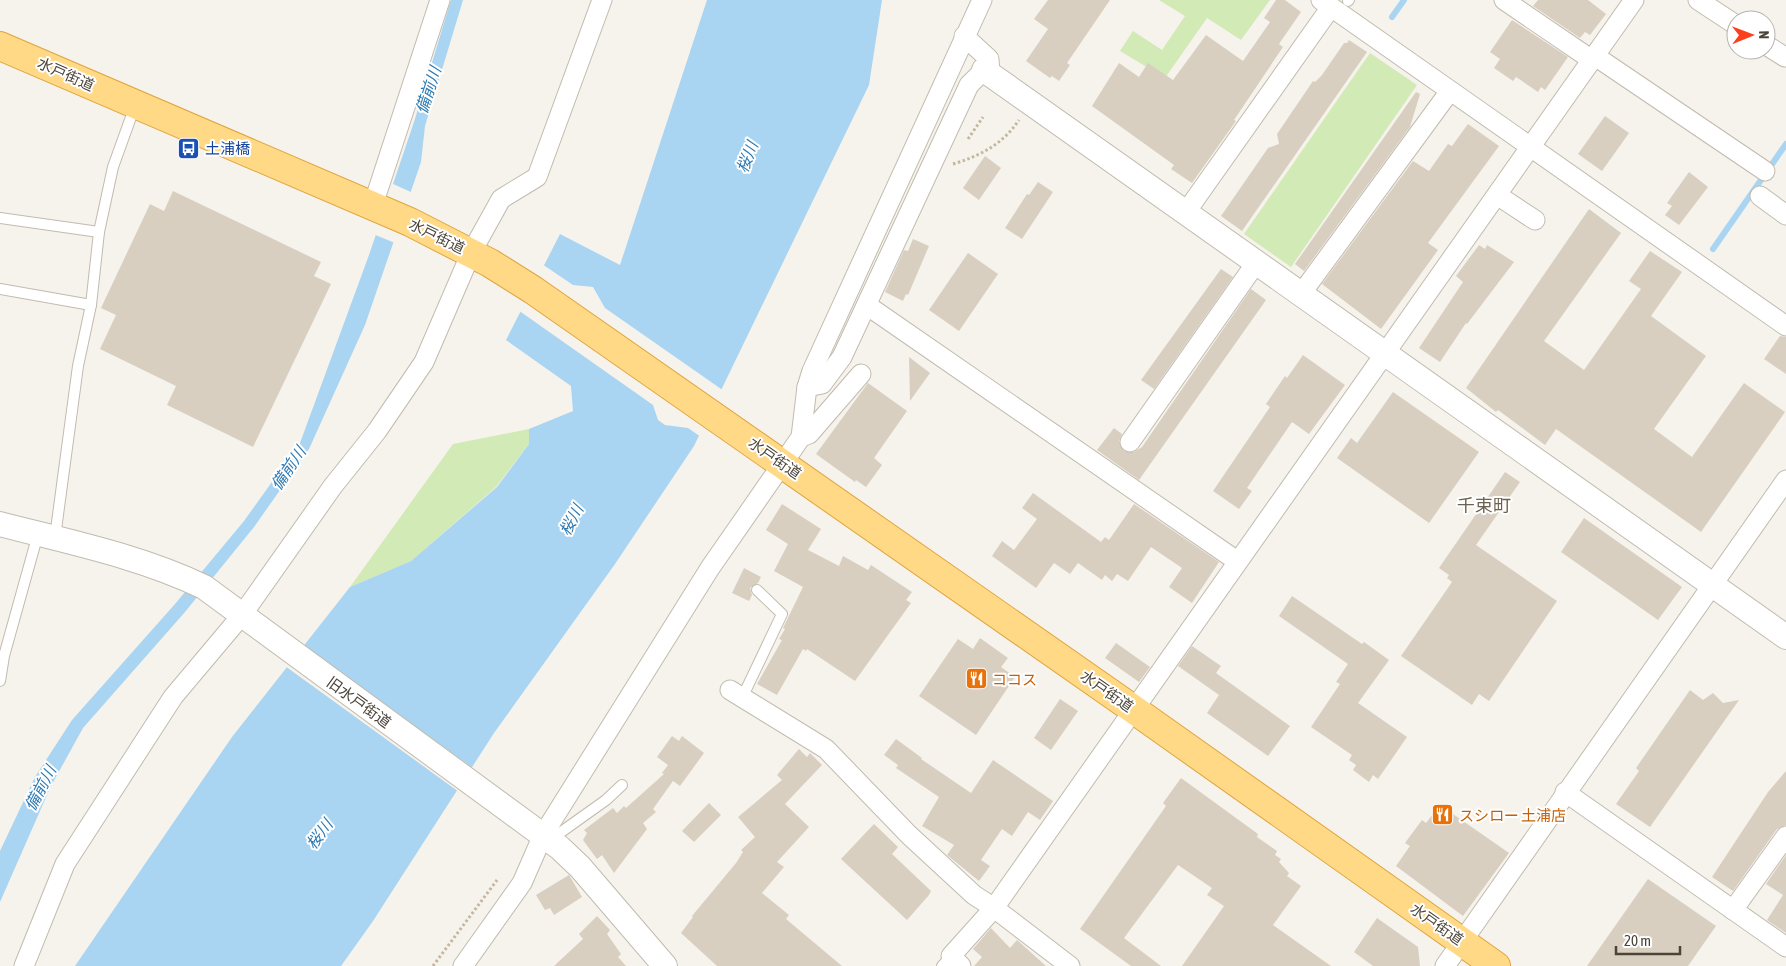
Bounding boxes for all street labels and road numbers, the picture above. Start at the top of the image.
street label: 水戸街道 [35,54,97,94]
street label: 水戸街道 [406,215,468,257]
street label: 水戸街道 [746,434,804,482]
street label: 水戸街道 [1078,667,1136,715]
street label: 旧水戸街道 [324,673,394,731]
street label: 水戸街道 [1408,900,1466,948]

